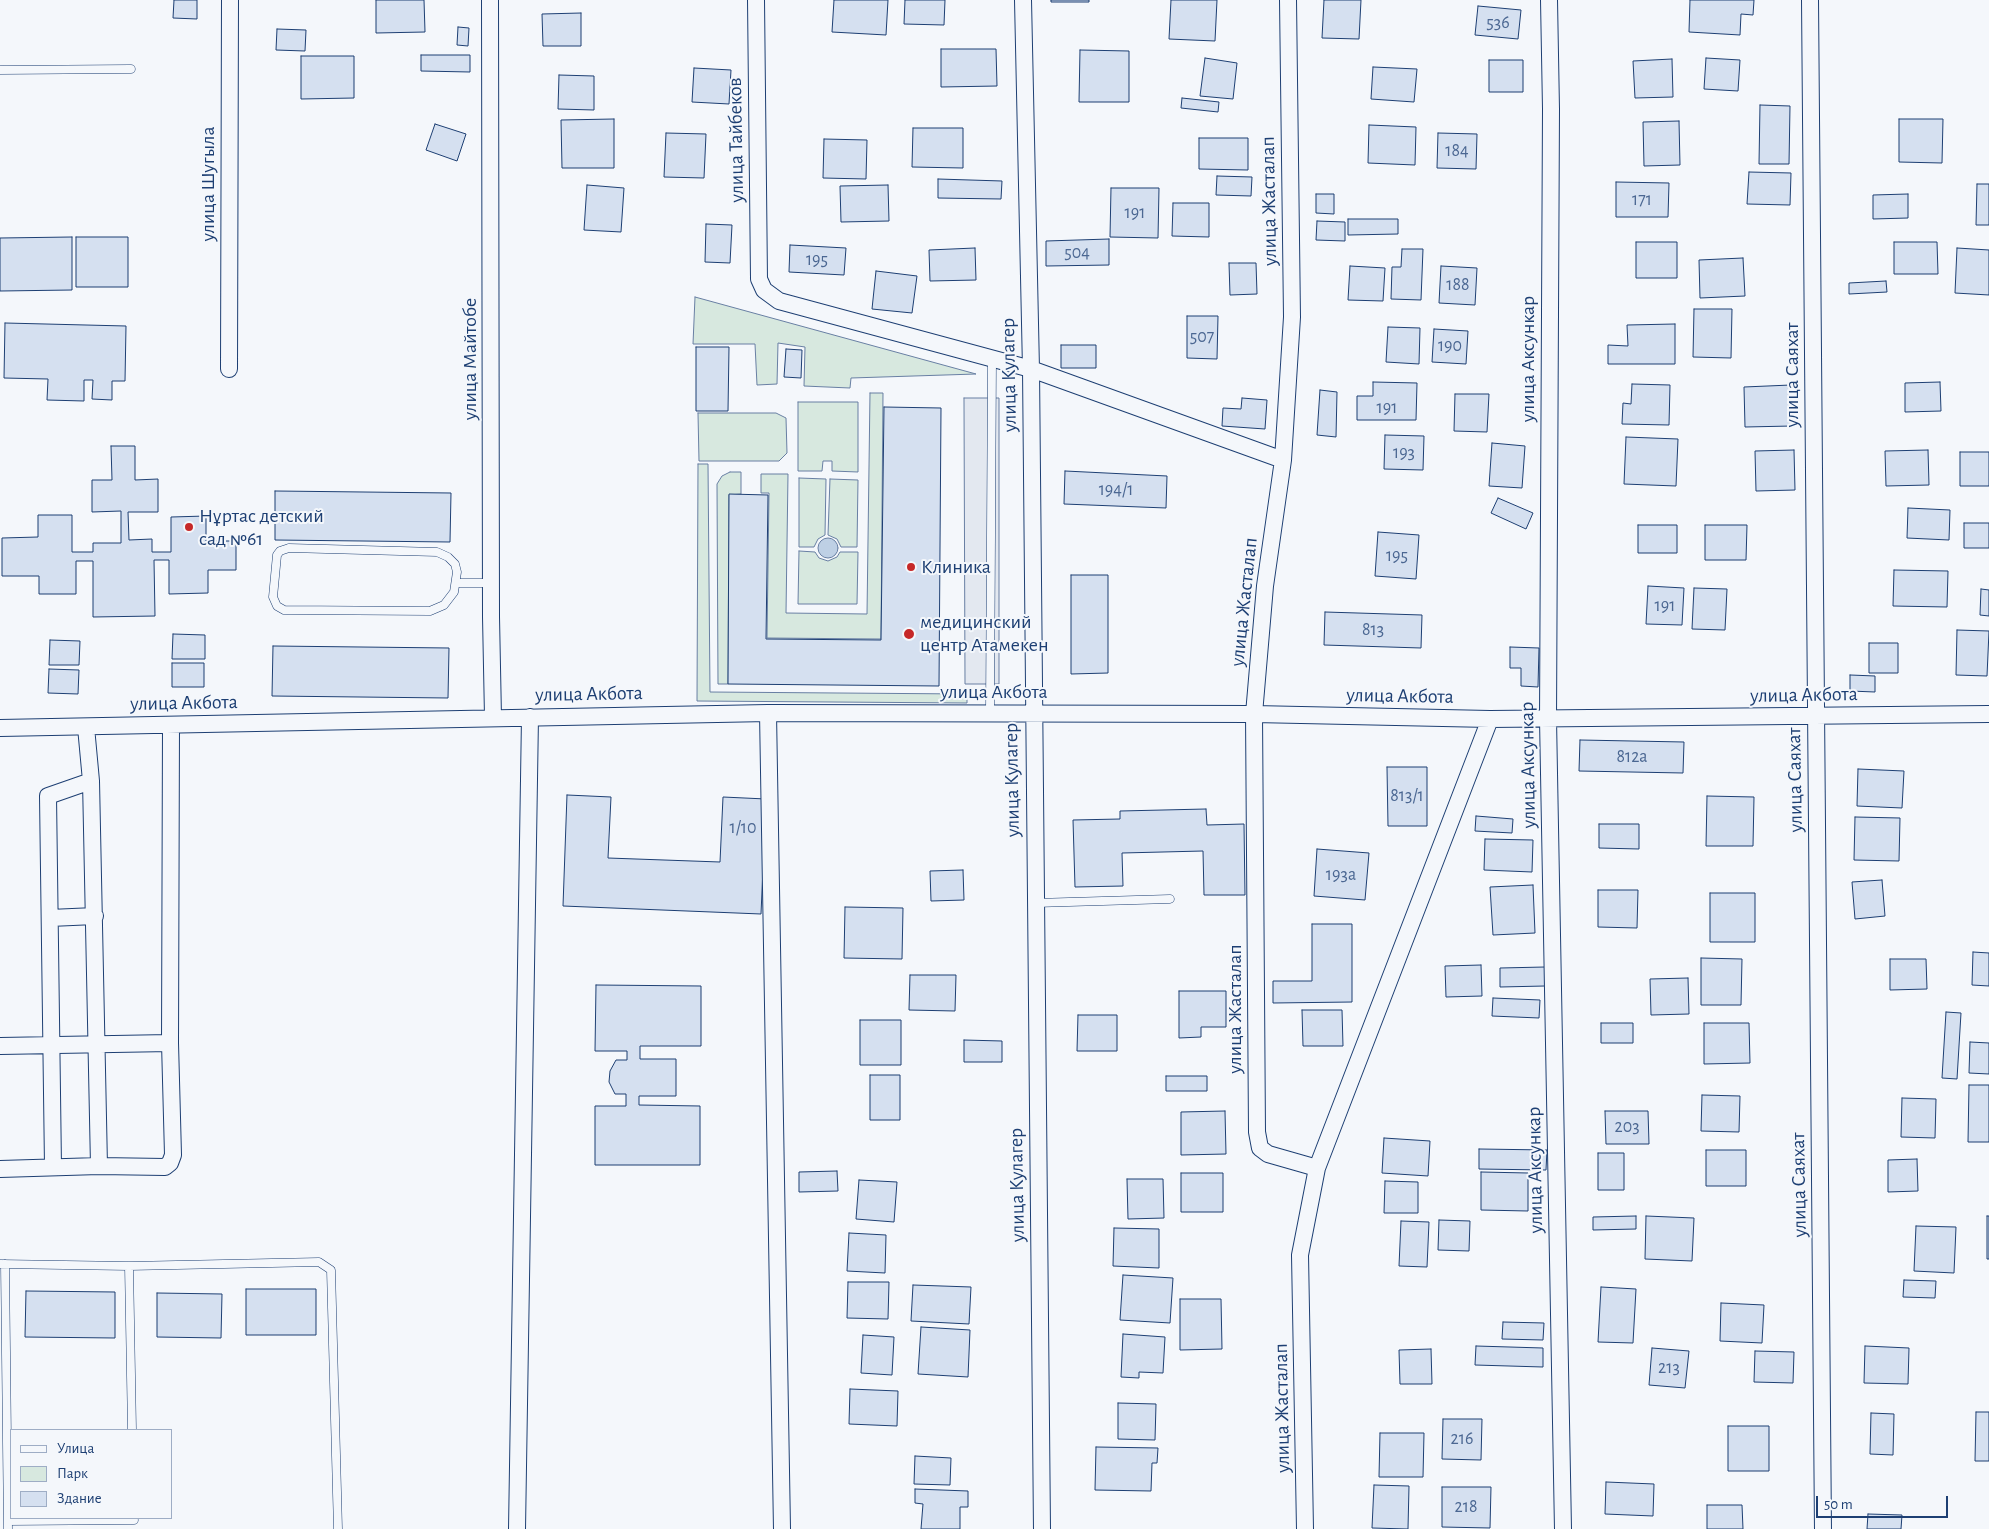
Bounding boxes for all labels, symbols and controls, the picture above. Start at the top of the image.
house number: 536 [1486,12,1510,34]
street label: улица Тайбеков [723,77,749,203]
street label: улица Шугыла [196,126,220,242]
street label: улица Жасталап [1256,136,1282,266]
house number: 184 [1445,140,1469,162]
house number: 171 [1632,189,1652,211]
house number: 191 [1125,202,1145,224]
house number: 504 [1064,242,1090,264]
house number: 195 [806,249,828,271]
house number: 188 [1446,274,1470,296]
street label: улица Аксункар [1516,296,1540,422]
street label: улица Майтобе [458,298,482,420]
street label: улица Кулагер [996,318,1022,432]
street label: улица Саяхат [1780,323,1804,427]
house number: 507 [1190,326,1214,348]
house number: 190 [1438,335,1462,357]
house number: 191 [1377,397,1397,419]
house number: 193 [1393,442,1415,464]
house number: 194/1 [1099,479,1133,501]
place label: Нұртас детский сад №61 [199,504,324,551]
marker: Нұртас детский сад №61 [183,521,195,533]
street label: улица Жасталап [1225,536,1263,668]
house number: 195 [1386,545,1408,567]
place label: Клиника [921,555,991,579]
marker: Клиника [905,561,917,573]
house number: 191 [1655,595,1675,617]
place label: медицинский центр Атамекен [920,610,1049,657]
house number: 813 [1362,619,1384,641]
marker: медицинский центр Атамекен [902,627,916,641]
street label: улица Акбота [940,680,1048,704]
street label: улица Акбота [535,681,643,707]
street label: улица Акбота [1750,682,1858,708]
street label: улица Акбота [1346,683,1454,709]
street label: улица Акбота [130,690,238,716]
street label: улица Аксункар [1515,702,1541,828]
street label: улица Кулагер [999,723,1025,837]
street label: улица Саяхат [1782,727,1808,833]
house number: 812а [1616,746,1648,768]
house number: 813/1 [1390,785,1424,807]
house number: 1/10 [729,817,757,839]
house number: 193а [1326,864,1356,886]
street label: улица Жасталап [1223,944,1247,1074]
street label: улица Аксункар [1522,1107,1548,1233]
house number: 203 [1614,1116,1640,1138]
street label: улица Кулагер [1004,1128,1030,1242]
street label: улица Саяхат [1786,1132,1812,1238]
street label: улица Жасталап [1269,1343,1295,1473]
house number: 213 [1658,1357,1680,1379]
house number: 216 [1451,1428,1473,1450]
legend [10,1429,172,1519]
text: Улица [57,1441,94,1456]
text: Парк [57,1466,88,1481]
scale bar [1819,1486,1952,1518]
text: Здание [57,1491,102,1506]
house number: 218 [1455,1496,1477,1518]
text: 50 m [1824,1497,1853,1512]

